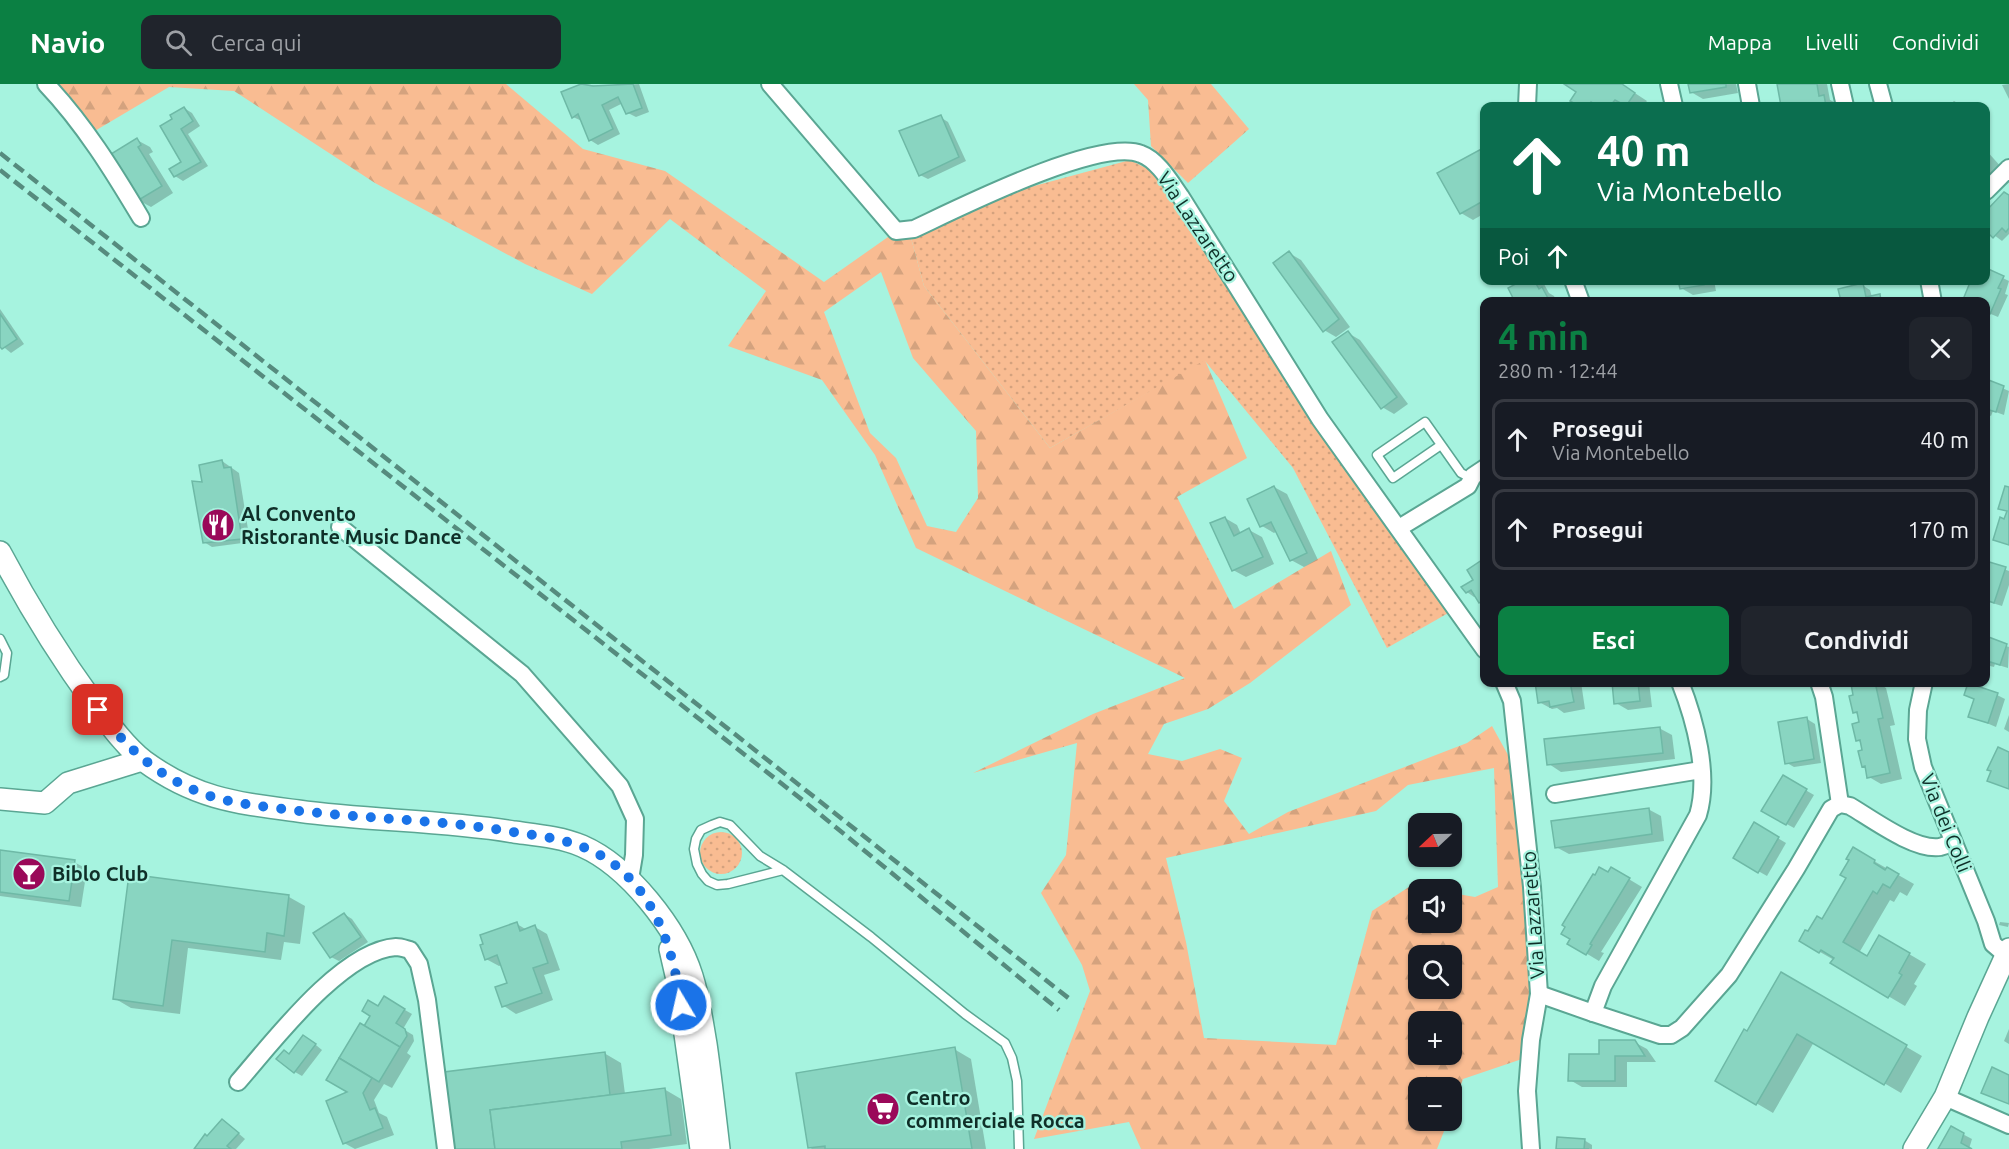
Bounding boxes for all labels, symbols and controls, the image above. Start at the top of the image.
search box [141,15,561,69]
icon: search [162,26,195,59]
text: Navio [30,27,105,58]
text: Cerca qui [210,30,302,55]
text: Mappa [1708,30,1772,54]
text: Livelli [1805,30,1859,54]
text: Condividi [1892,30,1979,54]
icon: ahead [1498,126,1576,204]
text: 40 m [1597,127,1691,174]
street label: Via Lazzaretto [1153,167,1244,286]
text: Via Montebello [1597,176,1782,206]
icon: ahead [1541,240,1574,273]
text: Poi [1498,244,1529,269]
text: 4 min [1498,316,1589,357]
button: close [1909,317,1972,380]
text: 280 m · 12:44 [1498,359,1618,382]
text: Prosegui [1552,416,1643,441]
icon: ahead [1501,423,1534,456]
text: 40 m [1920,427,1969,452]
text: Via Montebello [1552,441,1689,464]
place label: Al Convento Ristorante Music Dance [241,502,462,548]
restaurant icon: Al Convento Ristorante Music Dance [200,507,236,543]
icon: ahead [1501,513,1534,546]
text: Prosegui [1552,517,1643,542]
text: 170 m [1908,517,1969,542]
button: Esci [1498,606,1729,675]
button: Condividi [1741,606,1972,675]
pin [72,684,123,735]
icon: arrive [81,693,114,726]
street label: Via dei Colli [1916,770,1977,876]
north arrow [1408,813,1462,867]
map controls [1408,813,1462,1131]
street label: Via Lazzaretto [1517,850,1548,980]
bar icon: Biblo Club [11,856,47,892]
place label: Biblo Club [52,862,148,885]
button: sound [1408,879,1462,933]
button: search [1408,945,1462,999]
position arrow [649,973,713,1037]
button: + [1408,1011,1462,1065]
button: − [1408,1077,1462,1131]
place label: Centro commerciale Rocca [906,1086,1085,1132]
supermarket icon: Centro commerciale Rocca [865,1091,901,1127]

